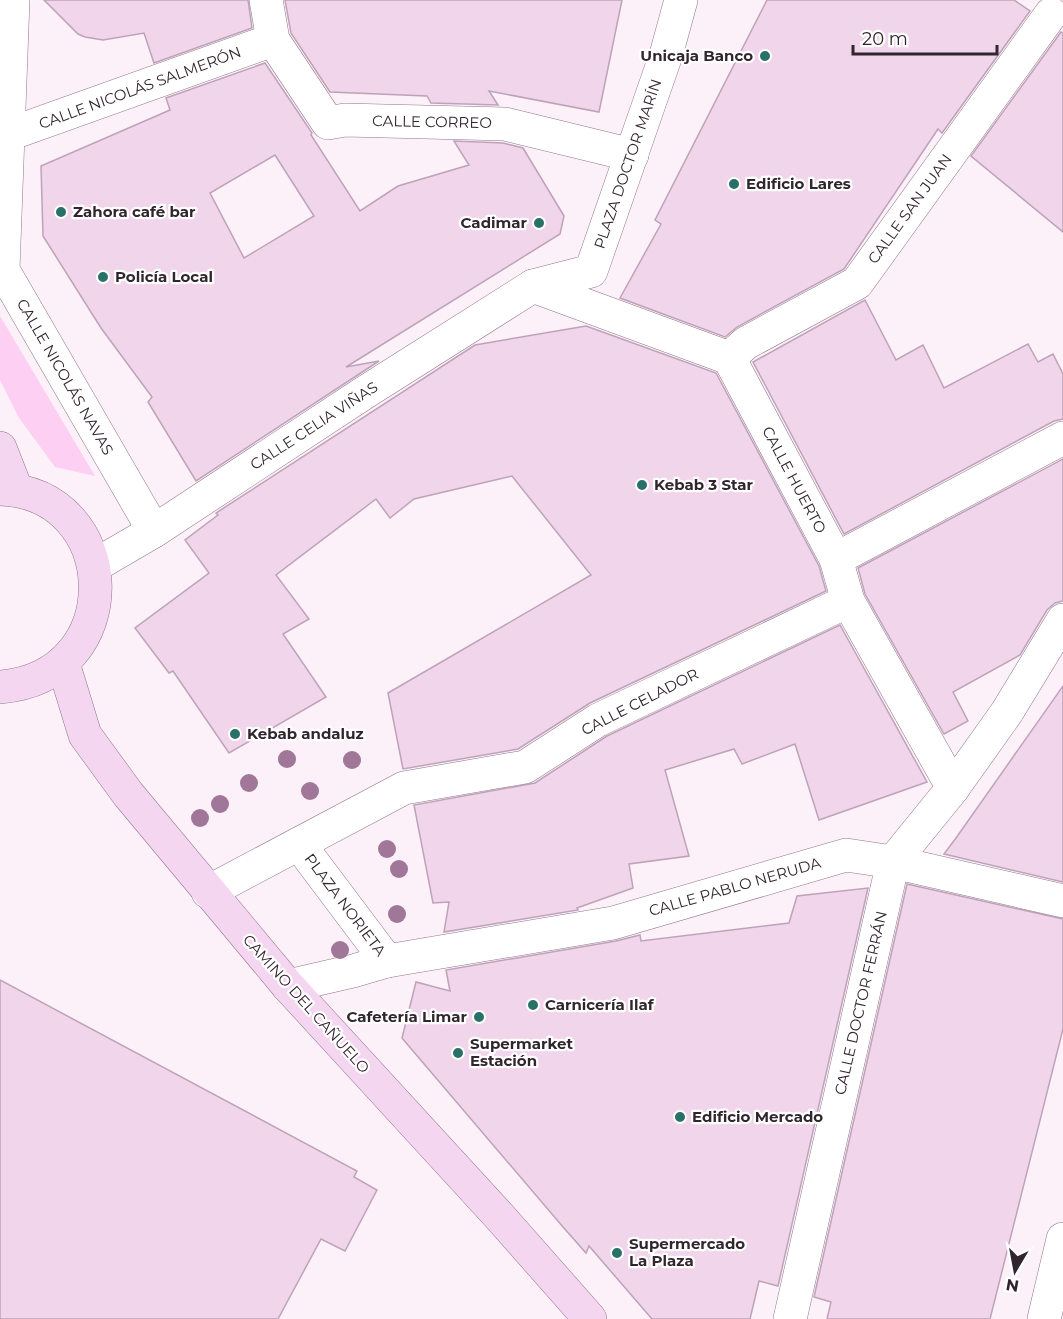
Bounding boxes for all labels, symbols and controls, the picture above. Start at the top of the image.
scale bar [853,18,997,56]
text: 20 m [862,28,908,50]
street label: CALLE NICOLÁS SALMERÓN [36,42,244,133]
place label: Unicaja Banco [640,46,753,65]
marker: Unicaja Banco [758,49,772,63]
street label: PLAZA DOCTOR MARÍN [589,76,666,251]
street label: CALLE CORREO [372,111,492,132]
street label: CALLE SAN JUAN [863,150,956,267]
place label: Edificio Lares [746,174,851,193]
marker: Edificio Lares [727,177,741,191]
place label: Zahora café bar [73,202,196,221]
marker: Zahora café bar [54,205,68,219]
place label: Cadimar [461,213,528,232]
marker: Cadimar [532,216,546,230]
place label: Policía Local [115,267,213,286]
marker: Policía Local [96,270,110,284]
street label: CALLE NICOLÁS NAVAS [13,295,118,458]
street label: CALLE CELIA VIÑAS [246,377,381,474]
street label: CALLE HUERTO [758,423,831,537]
place label: Kebab 3 Star [654,475,754,494]
marker: Kebab 3 Star [635,478,649,492]
street label: CALLE CELADOR [578,664,702,739]
place label: Kebab andaluz [247,724,364,743]
marker: Kebab andaluz [228,727,242,741]
street label: PLAZA NORIETA [301,850,390,960]
street label: CALLE PABLO NERUDA [647,853,823,920]
street label: CALLE DOCTOR FERRÁN [830,909,891,1097]
street label: CAMINO DEL CAÑUELO [239,930,374,1077]
place label: Carnicería Ilaf [545,995,655,1014]
marker: Carnicería Ilaf [526,998,540,1012]
place label: Cafetería Limar [347,1007,468,1026]
marker: Cafetería Limar [472,1010,486,1024]
place label: Supermarket Estación [470,1034,573,1070]
marker: Supermarket Estación [451,1046,465,1060]
place label: Edificio Mercado [692,1107,823,1126]
marker: Edificio Mercado [673,1110,687,1124]
place label: Supermercado La Plaza [629,1234,745,1270]
north arrow [985,1241,1045,1301]
marker: Supermercado La Plaza [610,1246,624,1260]
text: N [1004,1275,1021,1296]

